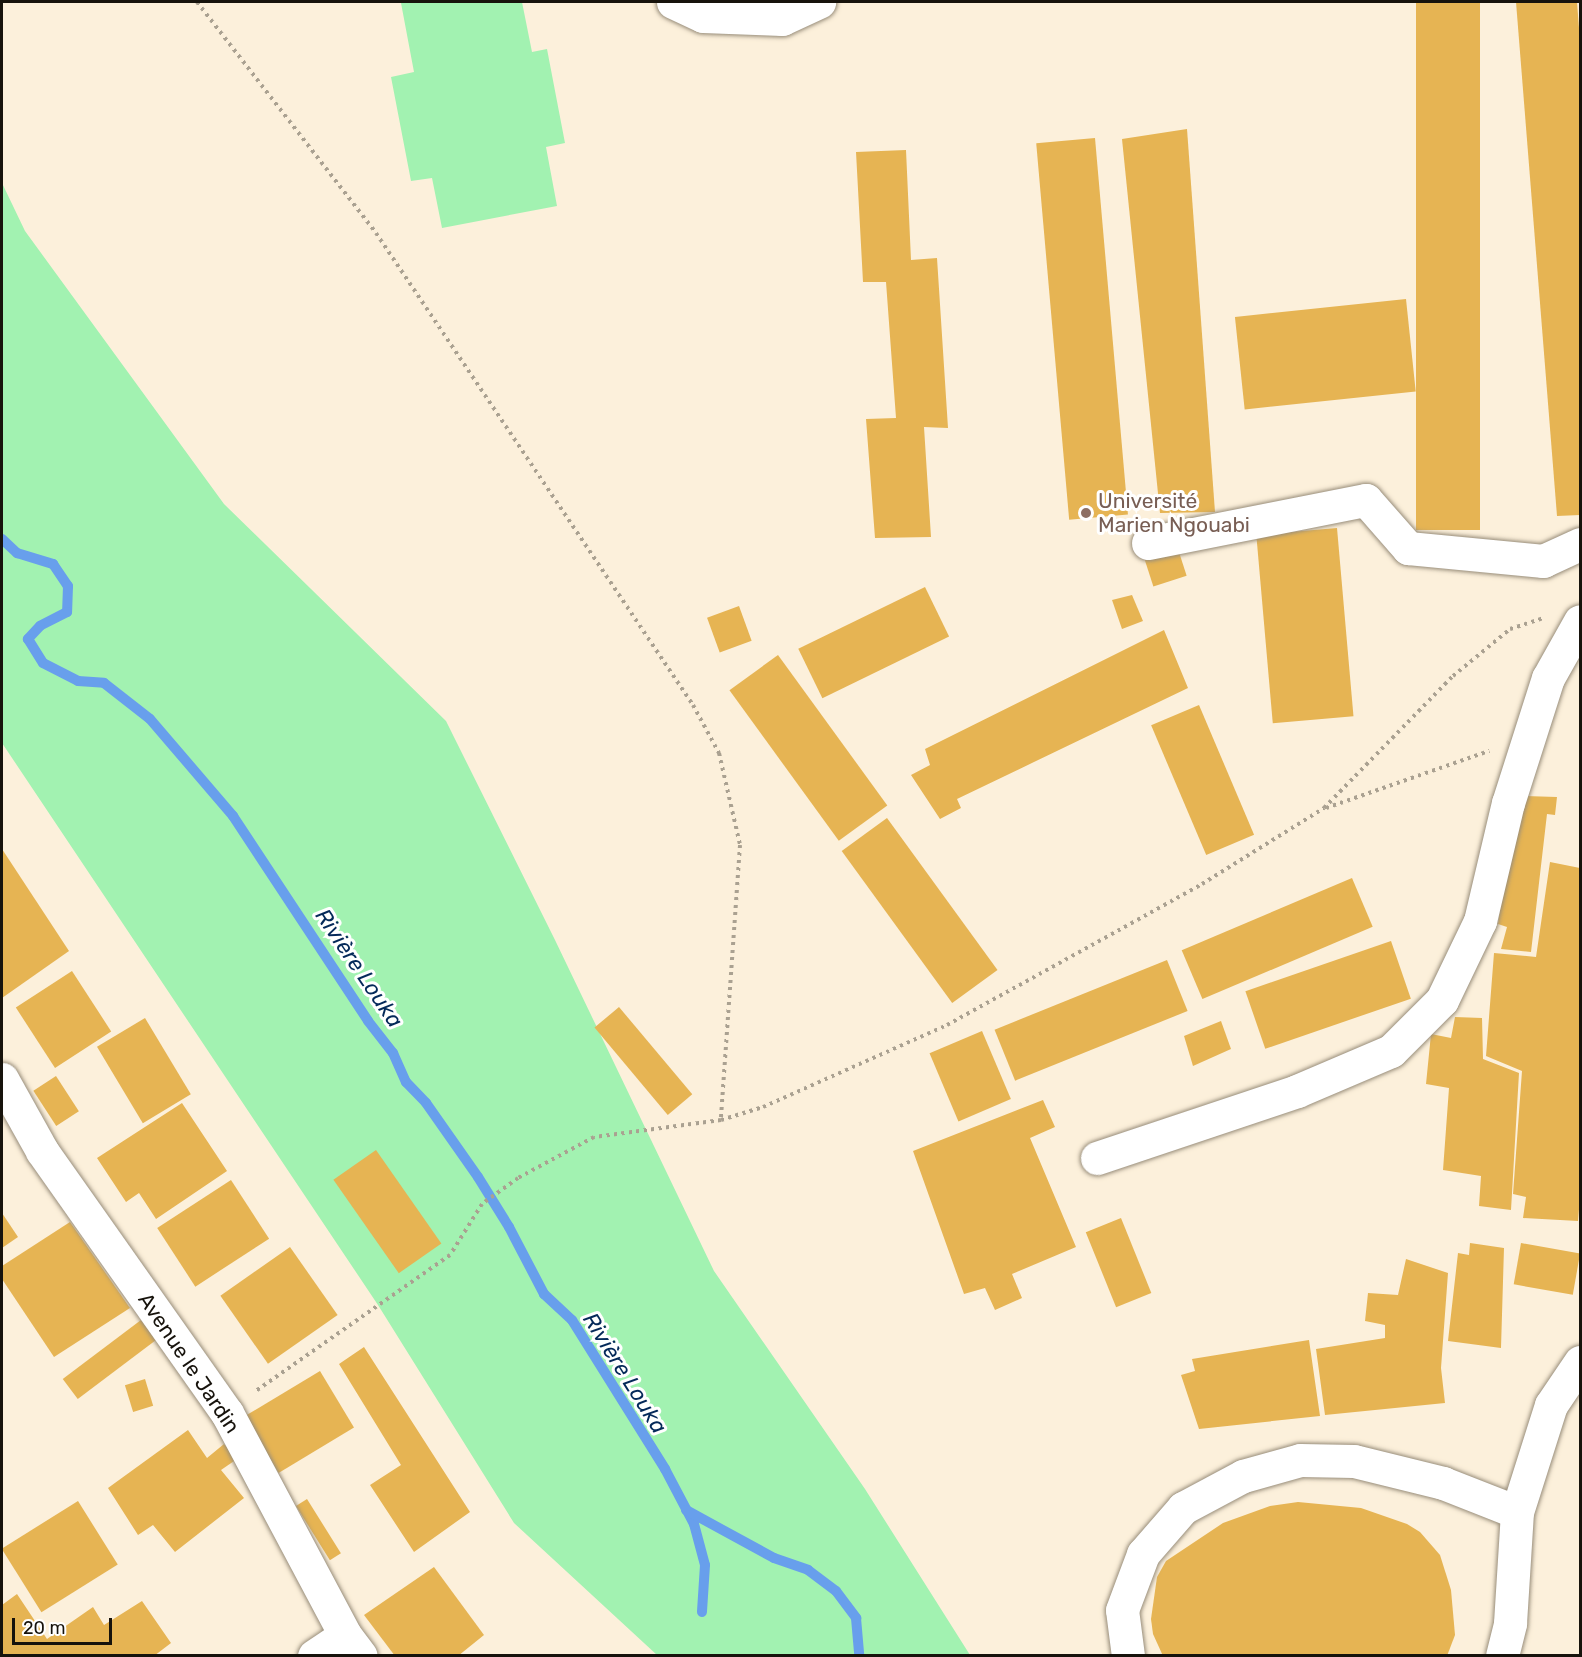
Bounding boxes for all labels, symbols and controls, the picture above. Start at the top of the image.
place label: Université Marien Ngouabi [1098,488,1250,538]
marker: Université Marien Ngouabi [1079,506,1093,520]
water label: Rivière Louka [310,904,408,1032]
street label: Avenue le Jardin [133,1288,245,1438]
water label: Rivière Louka [577,1308,673,1438]
scale bar [15,1606,116,1644]
text: 20 m [23,1617,65,1639]

